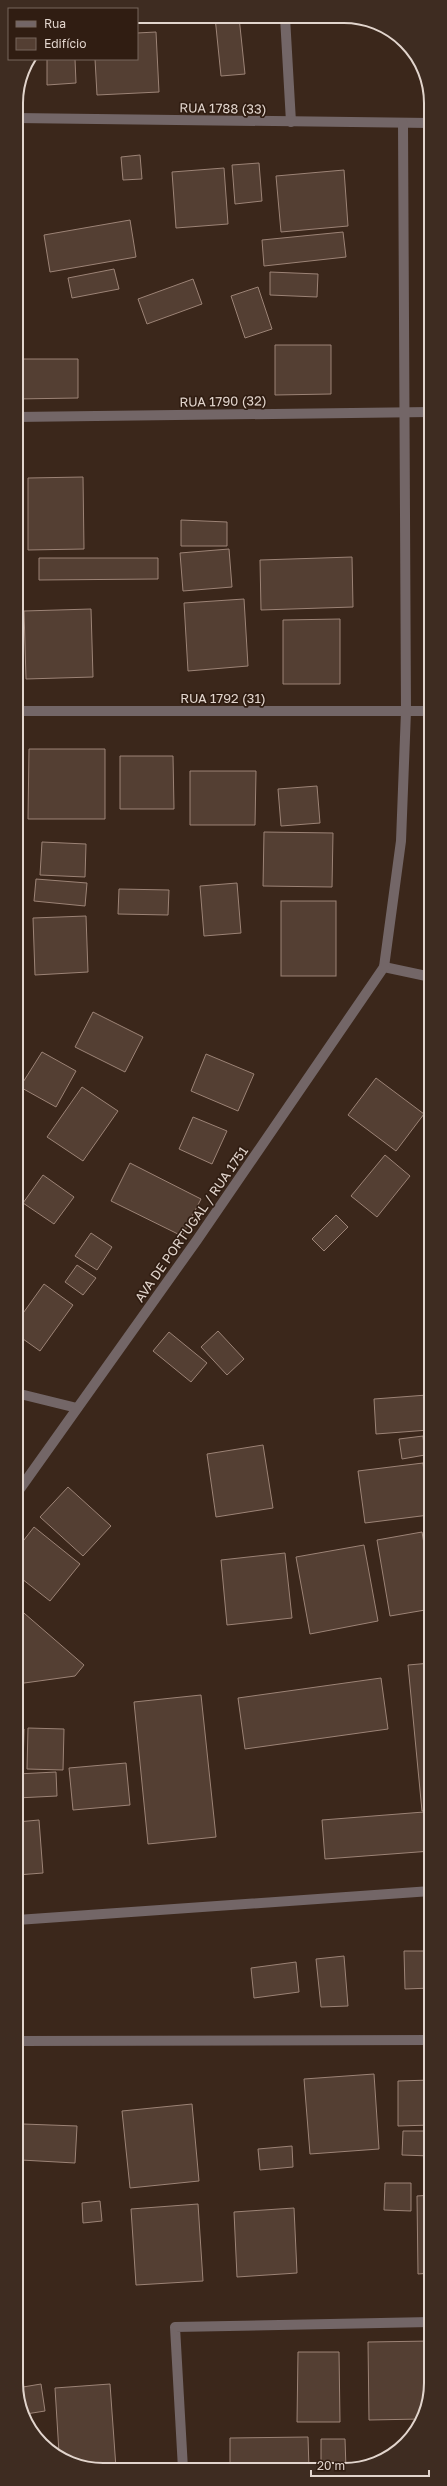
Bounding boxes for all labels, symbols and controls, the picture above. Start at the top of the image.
legend [8,8,138,60]
text: Rua [44,16,66,31]
text: Edifício [44,36,86,51]
street label: RUA 1788 (33) [179,99,267,117]
street label: RUA 1790 (32) [179,392,267,410]
street label: RUA 1792 (31) [180,690,266,706]
street label: AVA DE PORTUGAL / RUA 1751 [131,1143,251,1305]
scale bar [311,2452,429,2478]
text: 20 m [317,2458,345,2473]

